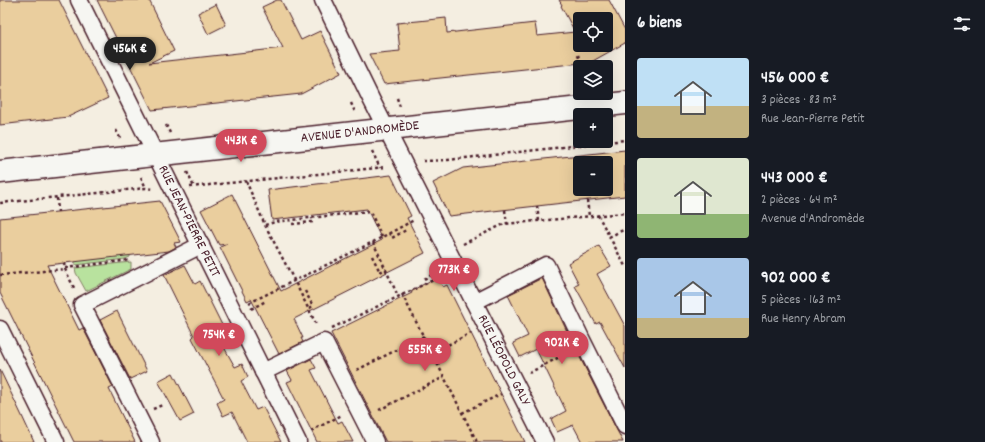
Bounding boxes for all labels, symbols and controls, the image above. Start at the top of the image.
map controls [573,12,613,196]
button: locate [573,12,613,52]
text: 6 biens [637,12,682,36]
icon: filters [951,13,973,35]
pin: 456K € [97,37,163,71]
text: 456K € [113,40,147,59]
button: layers [573,60,613,100]
text: 456 000 € [761,67,829,91]
icon: home [669,74,717,122]
text: 3 pièces · 83 m² [761,91,837,110]
button: + [573,108,613,148]
text: Rue Jean-Pierre Petit [761,110,865,129]
street label: AVENUE D'ANDROMÈDE [300,116,421,149]
pin: 443K € [208,129,274,163]
text: 443K € [225,132,257,151]
button: − [573,156,613,196]
street label: RUE JEAN-PIERRE PETIT [152,162,225,281]
text: 443 000 € [761,167,828,191]
icon: home [669,174,717,222]
text: 2 pièces · 64 m² [761,191,837,210]
text: Avenue d'Andromède [761,210,864,229]
pin: 773K € [421,258,487,292]
text: 773K € [438,261,470,280]
text: 902 000 € [761,267,831,291]
icon: home [669,274,717,322]
text: 5 pièces · 163 m² [761,291,841,310]
text: Rue Henry Abram [761,310,846,329]
street label: RUE LÉOPOLD GALY [472,311,535,410]
pin: 754K € [186,323,252,357]
text: 754K € [203,326,235,345]
pin: 902K € [529,331,595,365]
text: 902K € [545,334,579,353]
pin: 555K € [392,338,458,372]
text: 555K € [408,341,442,360]

